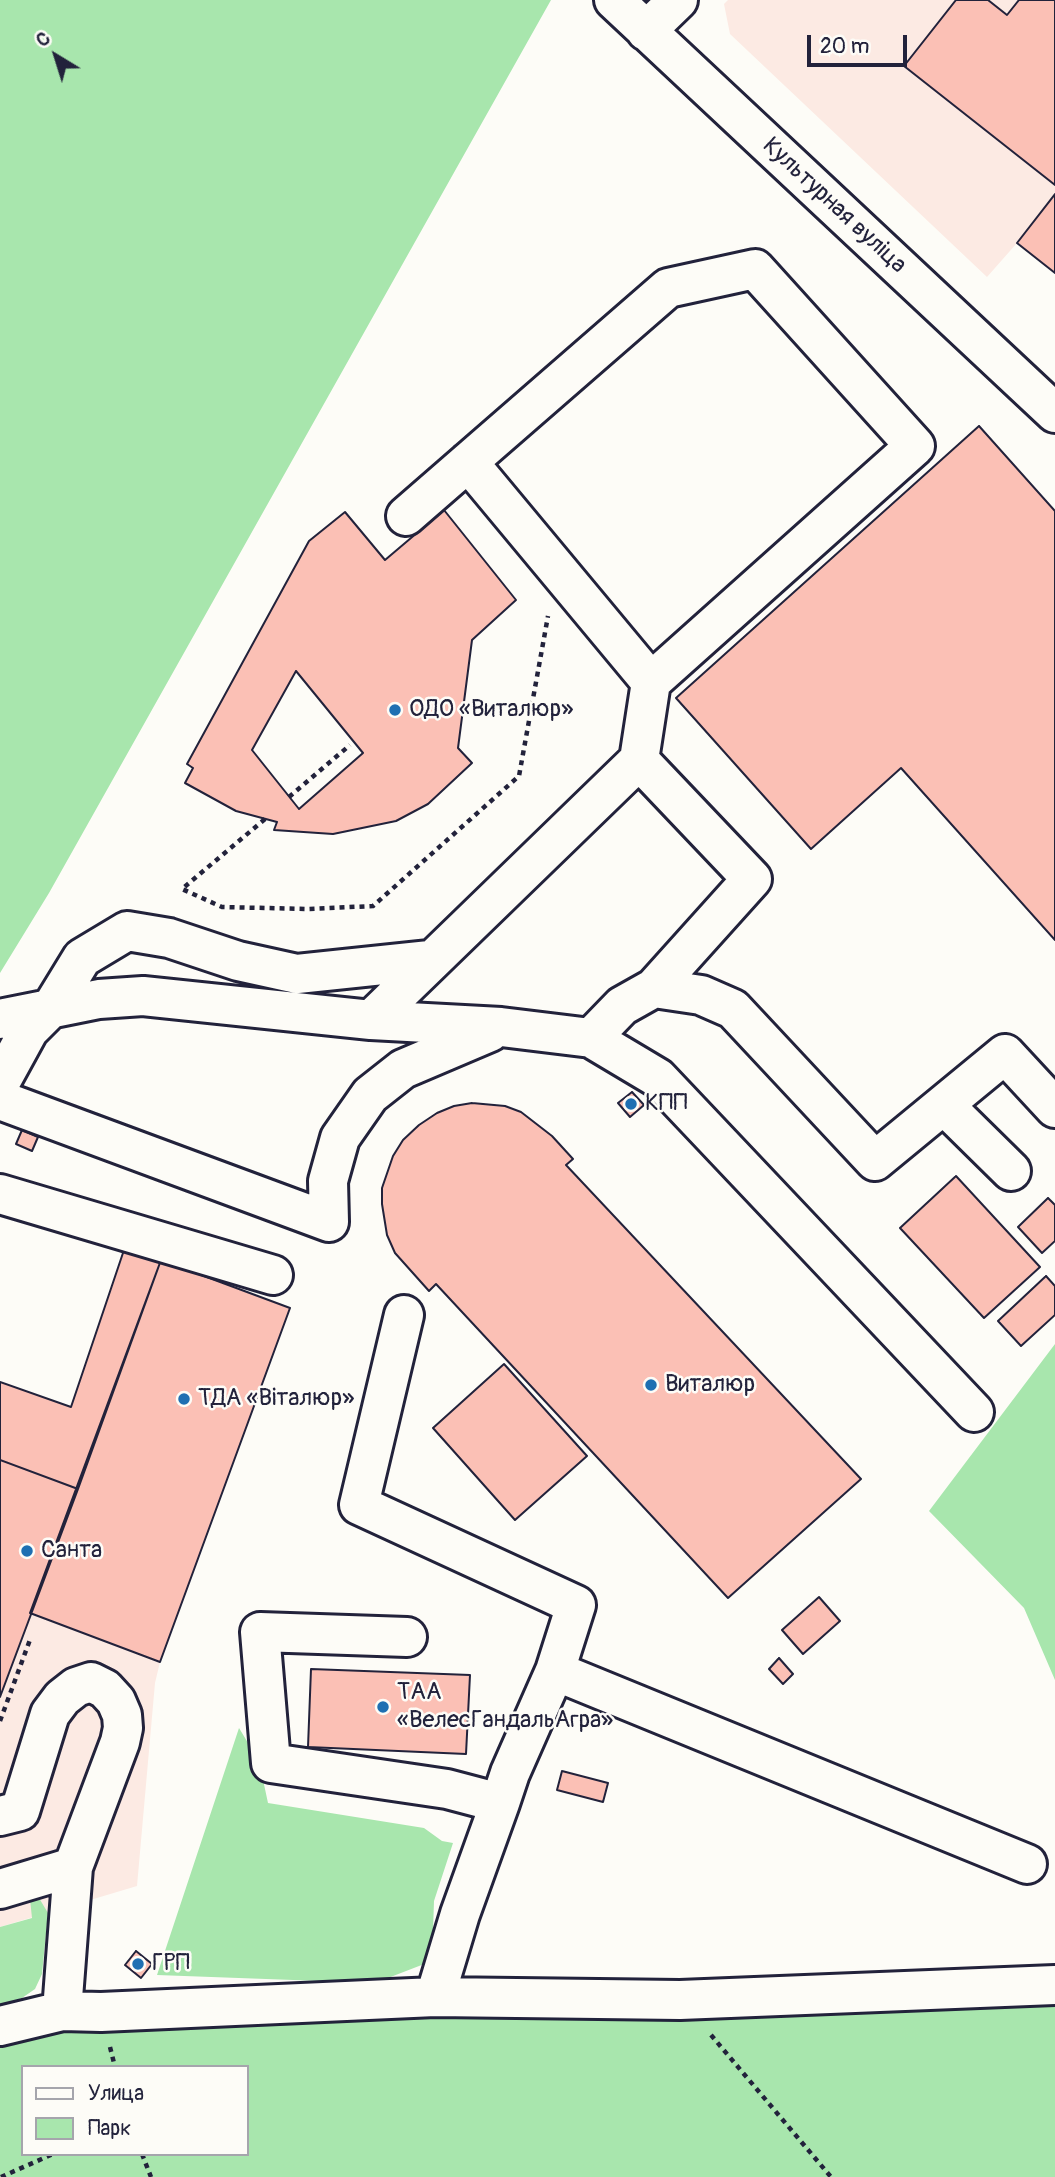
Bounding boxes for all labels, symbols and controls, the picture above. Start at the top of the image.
north arrow [21,21,91,91]
scale bar [810,21,910,65]
text: С [31,26,55,53]
text: 20 m [820,33,869,60]
street label: Культурная вуліца [756,132,912,280]
place label: ОДО «Виталюр» [409,696,573,724]
marker: ОДО «Виталюр» [387,702,403,718]
place label: КПП [645,1090,688,1118]
marker: КПП [623,1096,639,1112]
place label: Виталюр [665,1371,755,1399]
marker: Виталюр [643,1377,659,1393]
place label: ТДА «Віталюр» [198,1385,354,1413]
marker: ТДА «Віталюр» [176,1391,192,1407]
place label: Санта [41,1537,102,1565]
marker: Санта [19,1543,35,1559]
place label: ТАА «ВелесГандальАгра» [397,1679,613,1735]
marker: ТАА «ВелесГандальАгра» [375,1699,391,1715]
place label: ГРП [152,1950,190,1978]
marker: ГРП [130,1956,146,1972]
legend [21,2065,248,2156]
text: Улица [88,2080,144,2107]
text: Парк [88,2115,131,2142]

